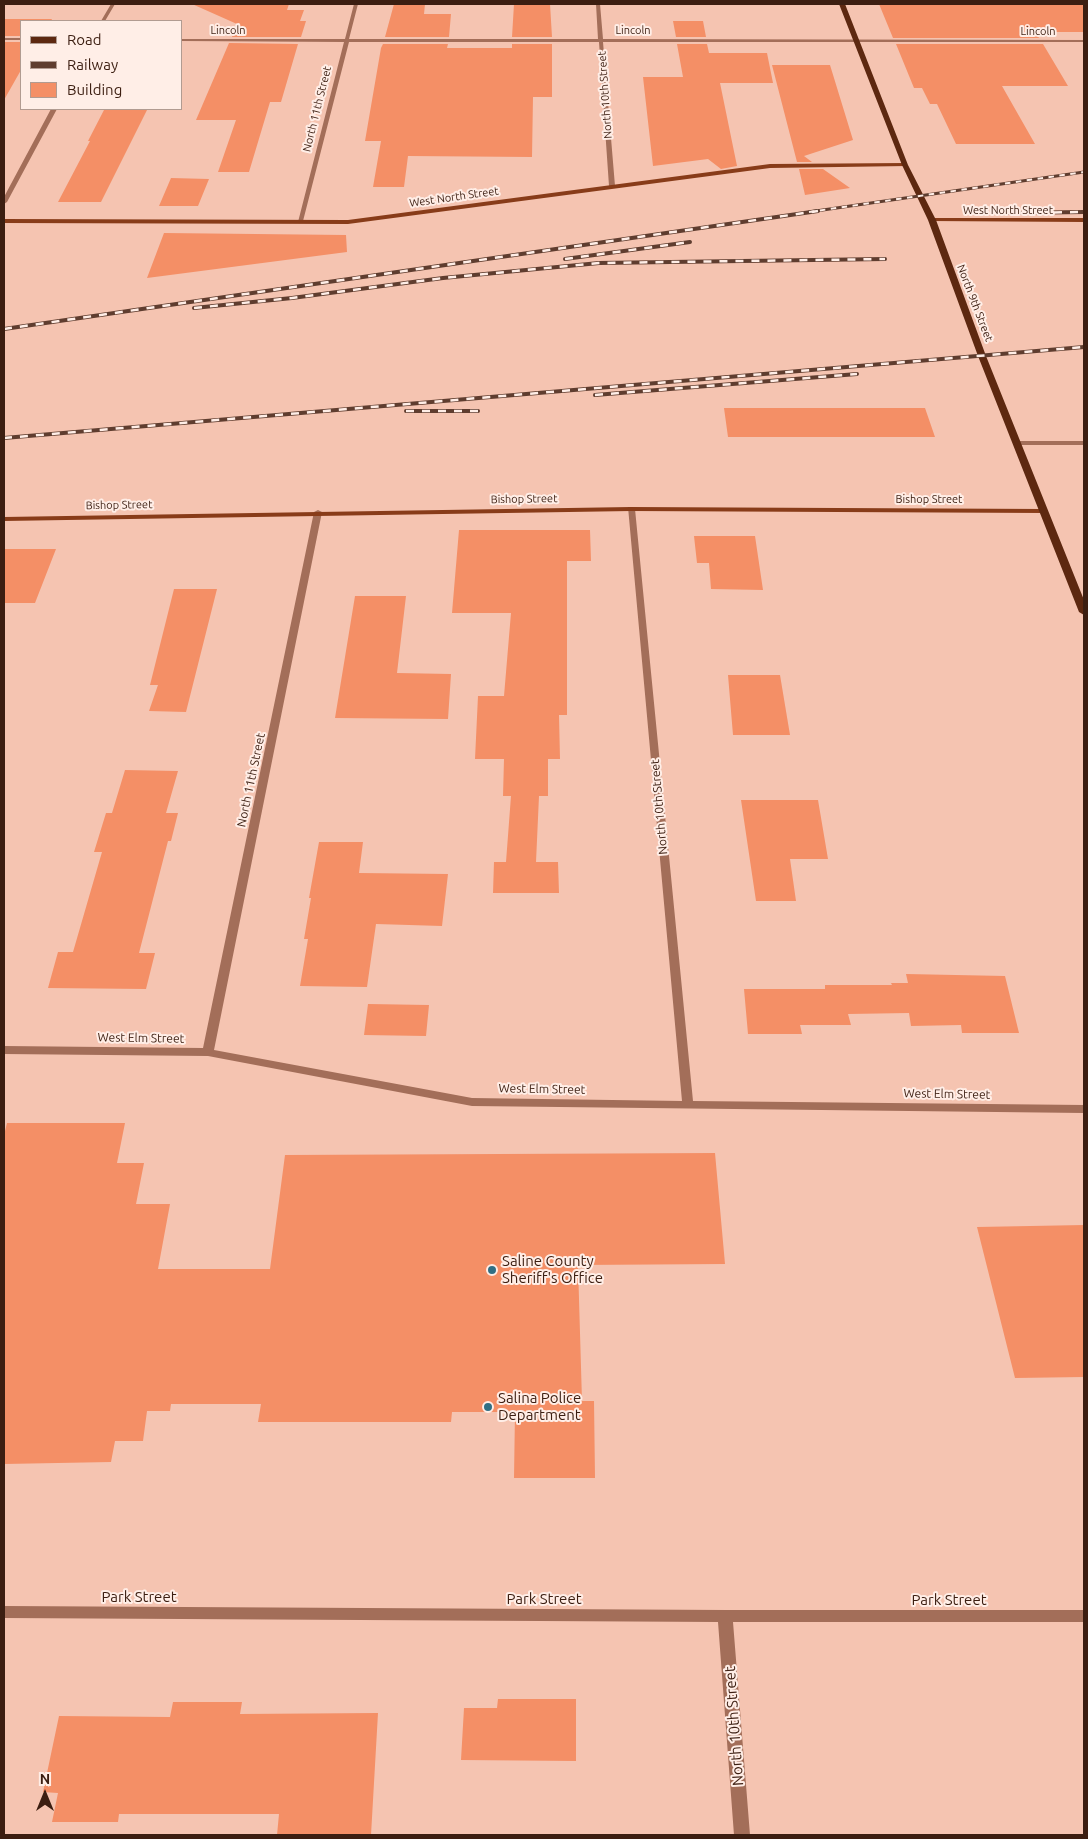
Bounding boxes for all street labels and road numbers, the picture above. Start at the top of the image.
street label: Lincoln [210,23,246,37]
street label: Lincoln [615,23,651,37]
street label: Lincoln [1020,24,1056,38]
street label: North 10th Street [595,51,615,139]
street label: North 11th Street [300,65,334,153]
street label: West North Street [409,184,499,210]
street label: West North Street [963,203,1053,217]
street label: North 9th Street [954,263,996,343]
street label: Bishop Street [490,492,558,506]
street label: Bishop Street [896,492,962,506]
street label: Bishop Street [85,498,153,512]
street label: North 11th Street [234,732,268,828]
street label: North 10th Street [648,759,670,855]
street label: West Elm Street [98,1030,184,1046]
street label: West Elm Street [499,1081,585,1097]
street label: West Elm Street [904,1086,990,1102]
street label: Park Street [101,1588,177,1606]
street label: Park Street [506,1590,582,1608]
street label: Park Street [911,1591,987,1609]
street label: North 10th Street [721,1666,747,1786]

